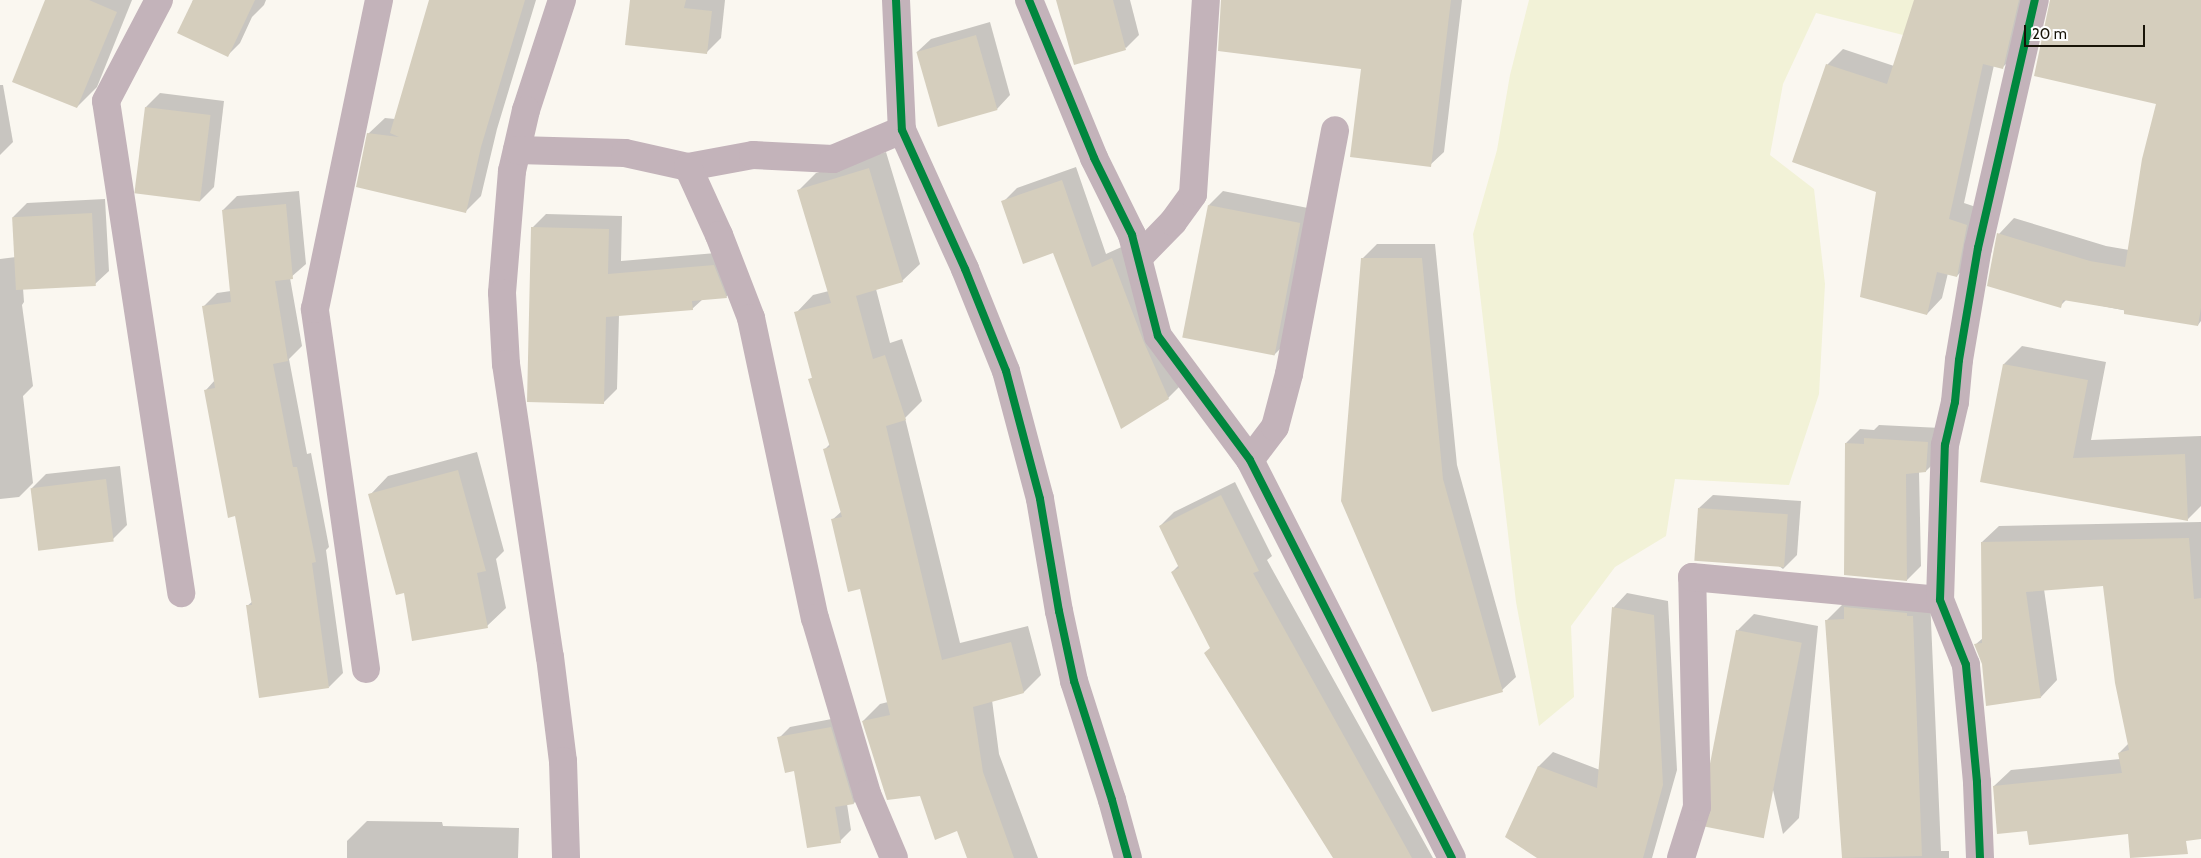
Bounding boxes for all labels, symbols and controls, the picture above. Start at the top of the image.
scale bar [2026,15,2147,47]
text: 20 m [2032,25,2067,43]

